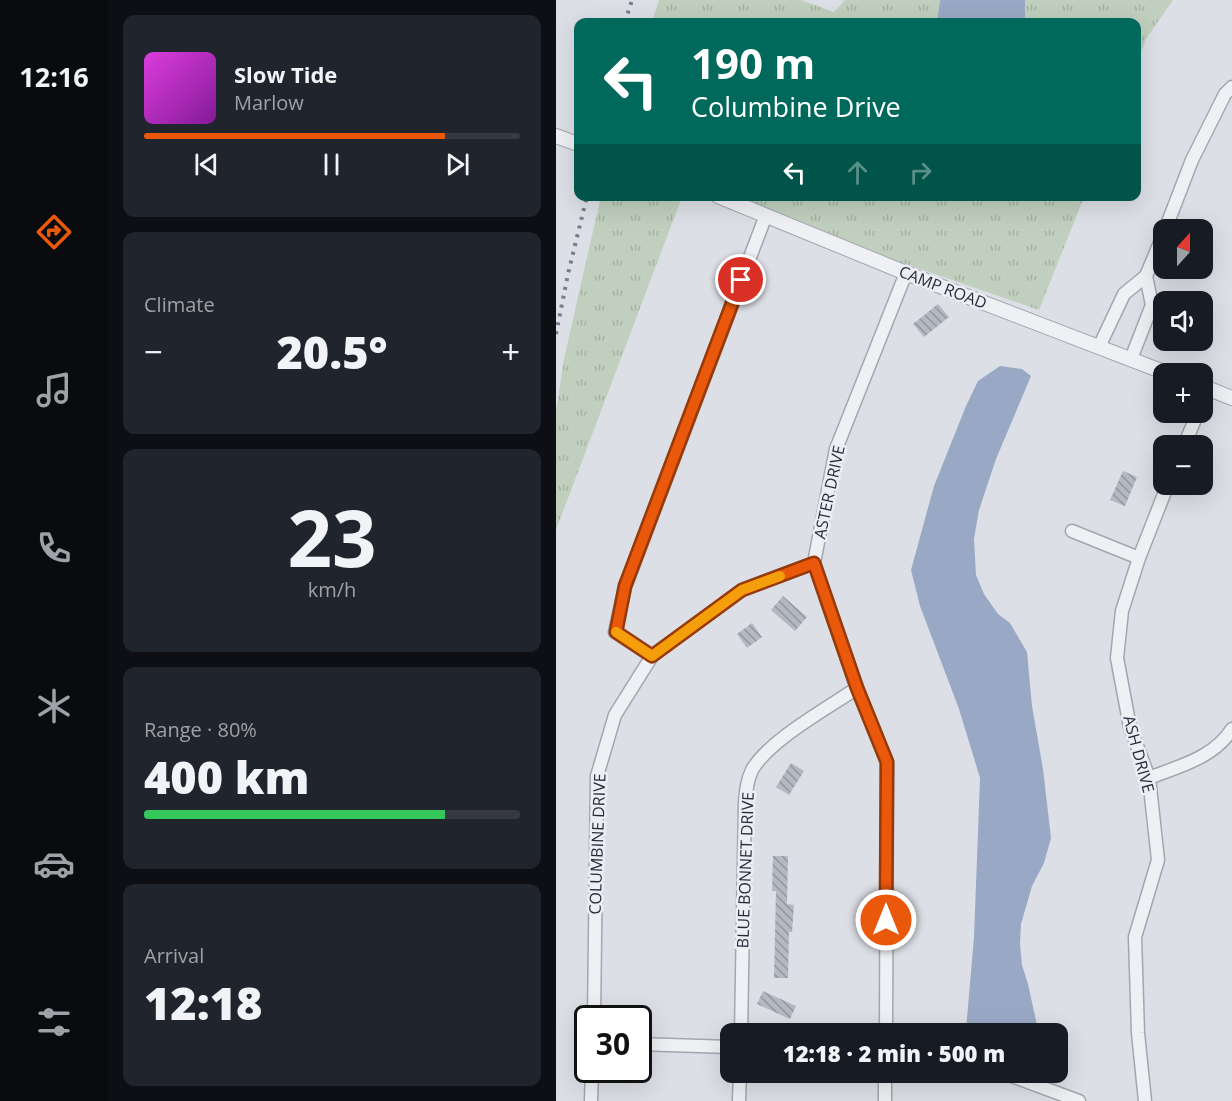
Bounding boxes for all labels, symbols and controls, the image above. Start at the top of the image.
text: 190 m [691,34,815,91]
icon: left [592,42,670,120]
text: 12:16 [19,58,89,95]
text: Slow Tide [234,59,337,89]
text: Columbine Drive [691,88,901,125]
text: Marlow [234,89,304,116]
icon: previous [190,148,223,181]
icon: pause [315,148,348,181]
icon: next [441,148,474,181]
icon: left [778,156,811,189]
icon: ahead [841,156,874,189]
icon: right [904,156,937,189]
icon: directions [33,211,75,253]
north arrow [1153,219,1213,279]
map controls [1153,219,1213,495]
pin [715,254,766,305]
street label: CAMP ROAD [896,260,990,314]
icon: arrive [724,263,757,296]
text: Climate [144,291,215,318]
button: sound [1153,291,1213,351]
text: 20.5° [276,321,388,382]
text: − [144,329,163,374]
text: + [501,329,520,374]
button: + [1153,363,1213,423]
icon: music [33,369,75,411]
button: − [1153,435,1213,495]
street label: ASTER DRIVE [808,443,850,541]
text: 23 [287,484,377,590]
icon: phone [33,527,75,569]
text: km/h [308,576,356,603]
icon: climate [33,685,75,727]
street label: ASH DRIVE [1118,713,1160,795]
text: Range · 80% [144,716,257,743]
text: 400 km [144,746,309,807]
street label: COLUMBINE DRIVE [584,773,610,915]
street label: BLUE BONNET DRIVE [731,791,759,949]
icon: car [33,843,75,885]
position arrow [854,888,918,952]
text: Arrival [144,942,204,969]
text: 12:18 [144,972,262,1033]
icon: filters [33,1001,75,1043]
speed limit sign: 30 [574,1005,652,1083]
text: 12:18 · 2 min · 500 m [783,1038,1005,1068]

